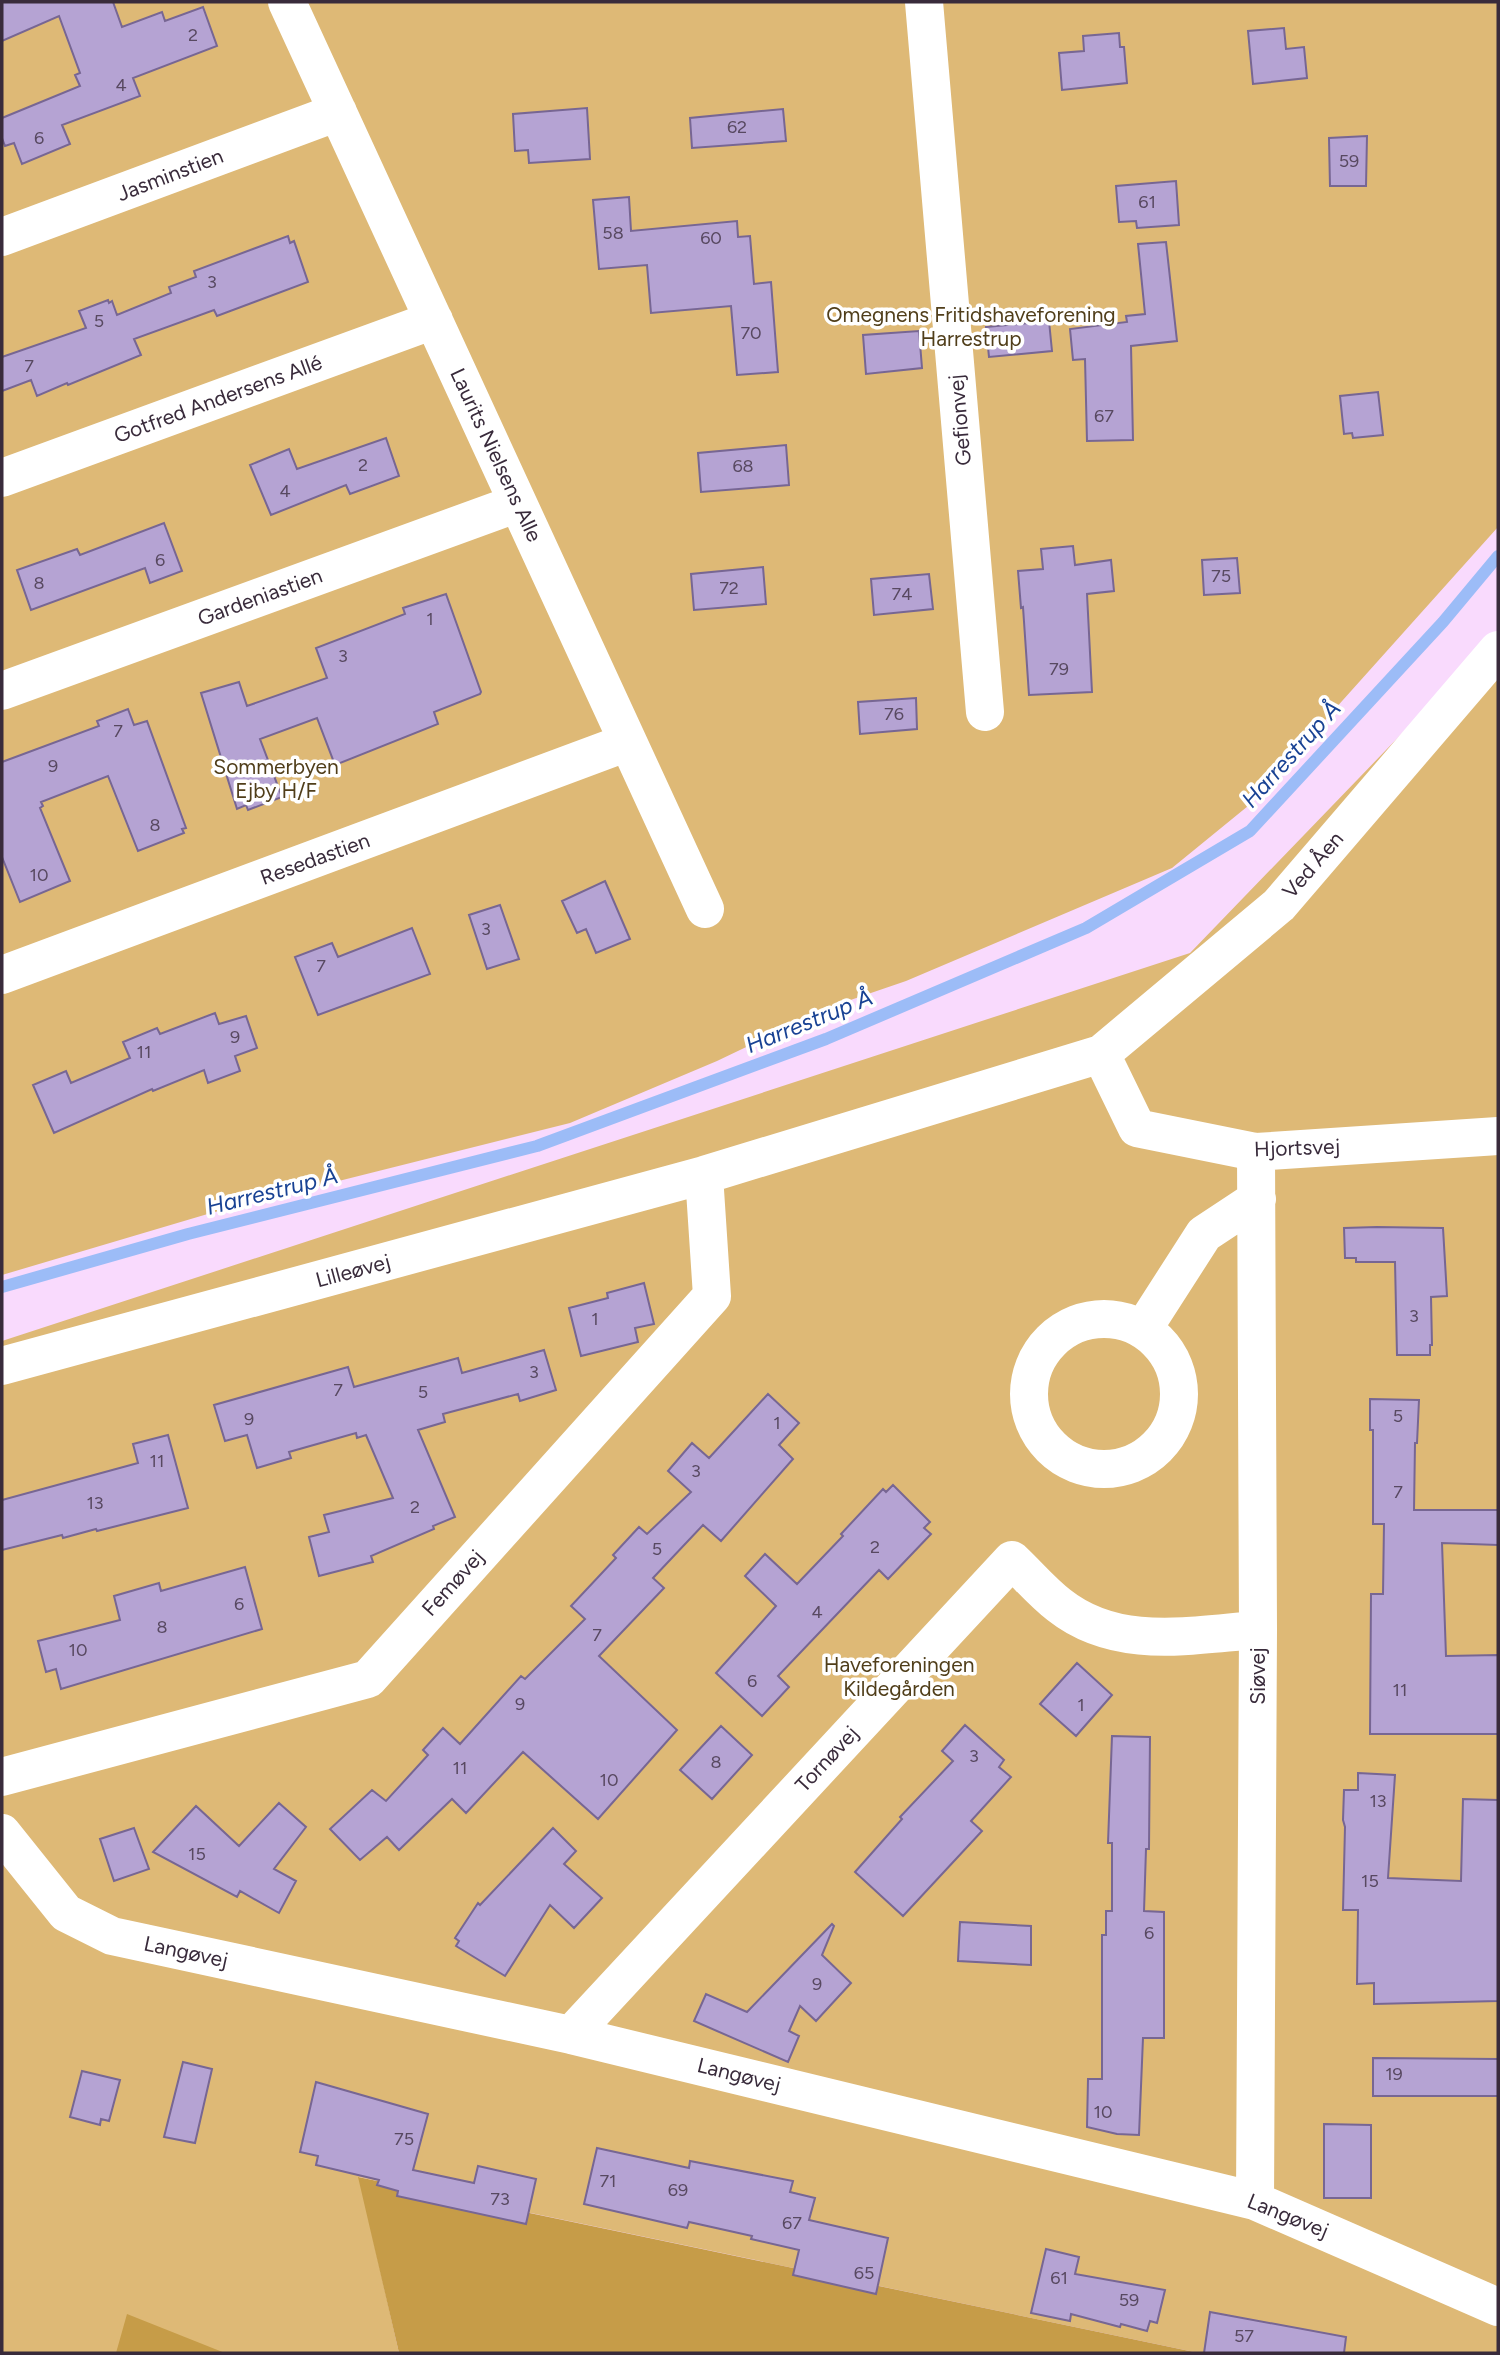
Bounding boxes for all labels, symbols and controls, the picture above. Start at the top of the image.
house number: 2 [188,24,198,46]
house number: 4 [115,74,127,96]
house number: 62 [727,116,747,138]
house number: 6 [34,127,44,149]
street label: Jasminstien [113,143,226,206]
house number: 59 [1339,150,1359,172]
house number: 61 [1138,191,1156,213]
house number: 58 [602,222,624,244]
house number: 60 [700,227,722,249]
house number: 3 [207,271,217,293]
park label: Omegnens Fritidshaveforening Harrestrup [826,302,1116,351]
house number: 5 [94,310,104,332]
house number: 70 [740,322,762,344]
street label: Gotfred Andersens Allé [110,349,325,448]
house number: 7 [24,355,34,377]
street label: Laurits Nielsens Alle [445,364,548,545]
street label: Gefionvej [943,373,976,467]
house number: 67 [1094,405,1114,427]
house number: 2 [358,454,368,476]
house number: 68 [732,455,754,477]
house number: 4 [279,480,291,502]
house number: 6 [155,549,165,571]
street label: Gardeniastien [194,562,325,631]
house number: 75 [1211,565,1231,587]
house number: 8 [33,572,45,594]
house number: 72 [719,577,739,599]
house number: 74 [892,583,912,605]
house number: 1 [426,608,434,630]
house number: 3 [338,645,348,667]
house number: 79 [1049,658,1069,680]
water label: Harrestrup Å [1236,695,1346,813]
house number: 76 [884,703,904,725]
house number: 7 [113,720,123,742]
park label: Sommerbyen Ejby H/F [213,754,339,803]
house number: 9 [48,755,58,777]
house number: 8 [149,814,161,836]
street label: Ved Åen [1277,826,1348,903]
street label: Resedastien [257,827,373,890]
house number: 10 [30,864,48,886]
house number: 3 [481,918,491,940]
house number: 7 [316,955,326,977]
water label: Harrestrup Å [741,983,877,1059]
house number: 9 [230,1026,240,1048]
house number: 11 [137,1041,151,1063]
street label: Hjortsvej [1253,1134,1341,1161]
water label: Harrestrup Å [203,1161,341,1221]
street label: Lilleøvej [313,1249,393,1292]
house number: 3 [1409,1305,1419,1327]
house number: 1 [591,1308,599,1330]
house number: 3 [529,1361,539,1383]
house number: 7 [333,1379,343,1401]
house number: 5 [418,1381,428,1403]
house number: 5 [1393,1405,1403,1427]
house number: 9 [244,1408,254,1430]
house number: 1 [773,1412,781,1434]
house number: 11 [150,1450,164,1472]
house number: 3 [691,1460,701,1482]
house number: 7 [1393,1481,1403,1503]
house number: 13 [86,1492,104,1514]
house number: 2 [410,1496,420,1518]
house number: 2 [870,1536,880,1558]
house number: 5 [652,1538,662,1560]
street label: Femøvej [416,1544,489,1621]
house number: 6 [234,1593,244,1615]
house number: 4 [811,1601,823,1623]
house number: 8 [156,1616,168,1638]
house number: 7 [592,1624,602,1646]
house number: 10 [69,1639,87,1661]
street label: Siøvej [1245,1647,1270,1705]
park label: Haveforeningen Kildegården [824,1652,974,1701]
house number: 6 [747,1670,757,1692]
house number: 11 [1393,1679,1407,1701]
house number: 9 [515,1693,525,1715]
house number: 1 [1077,1694,1085,1716]
street label: Tornøvej [790,1721,863,1797]
house number: 3 [969,1745,979,1767]
house number: 8 [710,1751,722,1773]
house number: 11 [453,1757,467,1779]
house number: 10 [600,1769,618,1791]
house number: 13 [1369,1790,1387,1812]
house number: 15 [188,1843,206,1865]
house number: 15 [1361,1870,1379,1892]
house number: 6 [1144,1922,1154,1944]
street label: Langøvej [142,1930,230,1973]
house number: 9 [812,1973,822,1995]
street label: Langøvej [695,2052,784,2097]
house number: 19 [1385,2063,1403,2085]
house number: 10 [1094,2101,1112,2123]
house number: 75 [394,2128,414,2150]
house number: 71 [599,2170,617,2192]
house number: 69 [668,2179,688,2201]
house number: 73 [490,2188,510,2210]
street label: Langøvej [1244,2188,1332,2243]
house number: 67 [782,2212,802,2234]
house number: 65 [854,2262,874,2284]
house number: 61 [1050,2267,1068,2289]
house number: 59 [1119,2289,1139,2311]
house number: 57 [1234,2325,1254,2347]

